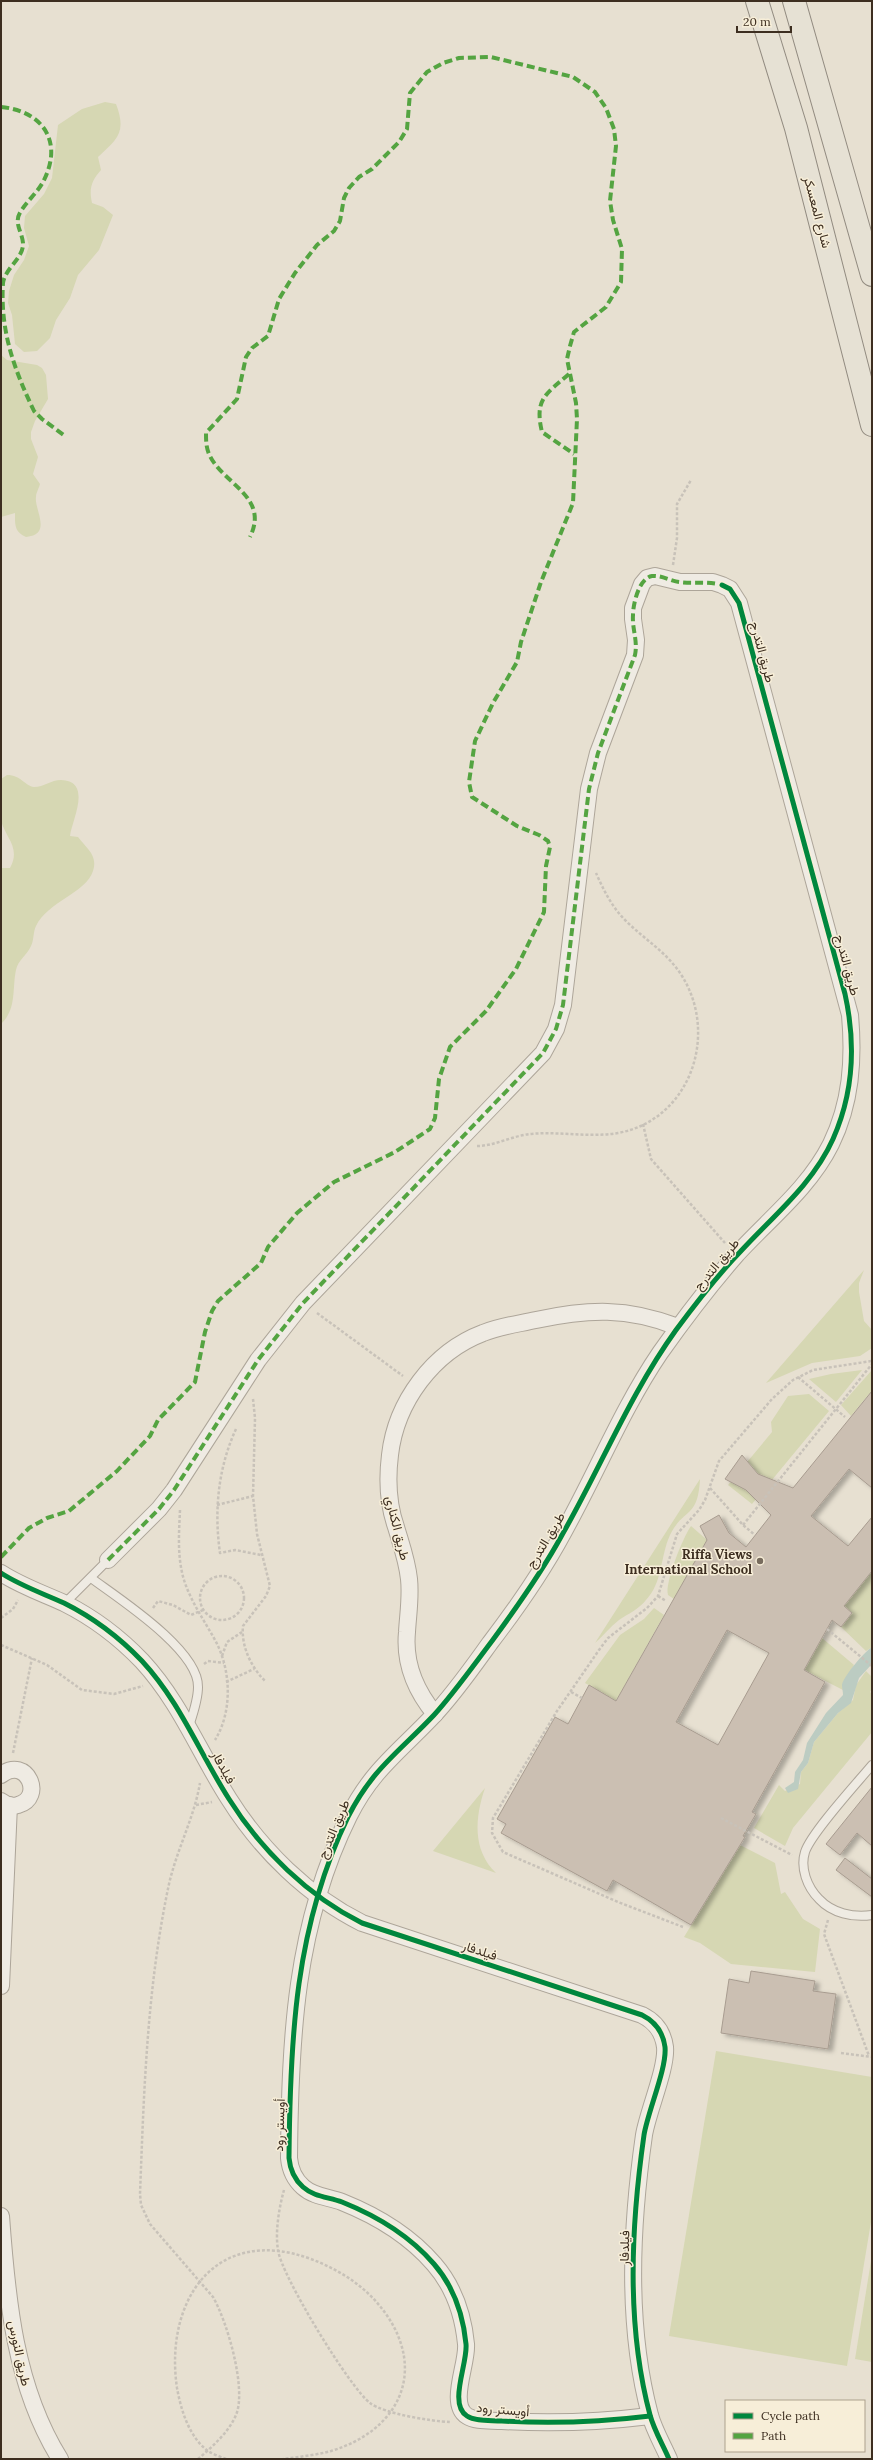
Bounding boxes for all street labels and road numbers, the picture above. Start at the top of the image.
street label: شارع المعسكر [799,173,835,250]
street label: طريق التدرج [745,620,779,685]
street label: طريق التدرج [830,933,864,998]
street label: طريق التدرج [690,1235,744,1294]
street label: طريق الكناري [379,1494,414,1563]
street label: طريق التدرج [522,1509,570,1572]
street label: فيلدفار [207,1747,240,1787]
street label: طريق التدرج [313,1797,354,1862]
street label: فيلدفار [459,1937,499,1964]
street label: أويستر رود [270,2098,289,2152]
street label: فيلدفار [616,2230,633,2267]
street label: طريق النورس [4,2319,35,2387]
street label: أويستر رود [476,2399,530,2420]

